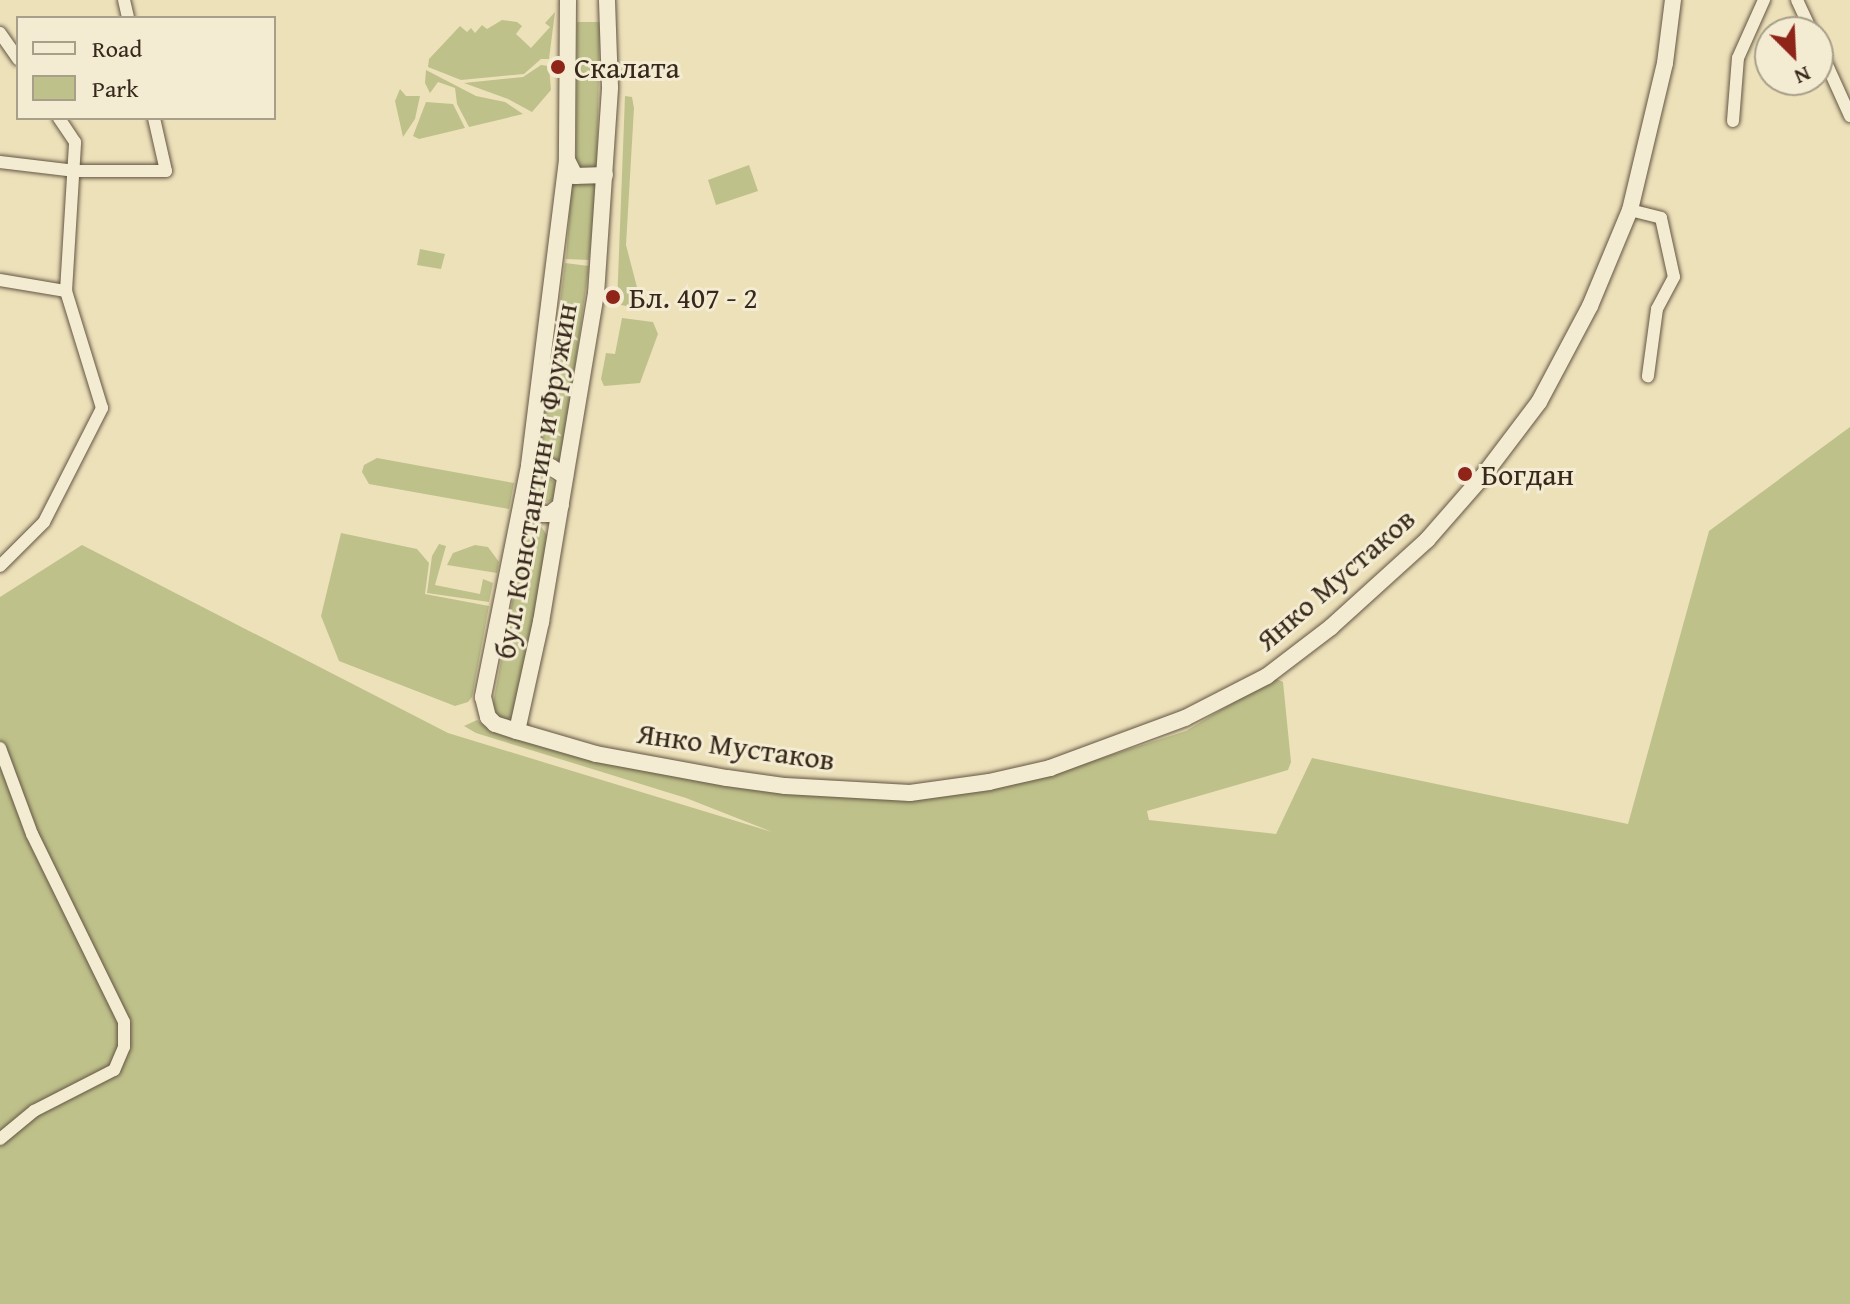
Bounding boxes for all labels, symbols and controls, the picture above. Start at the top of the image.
legend [16,16,276,120]
north arrow [1754,16,1834,96]
text: Road [92,31,142,66]
place label: Скалата [574,49,680,85]
marker: Скалата [549,58,567,76]
text: N [1790,58,1816,94]
text: Park [92,71,138,106]
place label: Бл. 407 - 2 [629,279,758,315]
marker: Бл. 407 - 2 [604,288,622,306]
street label: бул. Константин и Фружин [486,300,584,662]
place label: Богдан [1481,456,1574,492]
marker: Богдан [1456,465,1474,483]
street label: Янко Мустаков [1248,500,1422,658]
street label: Янко Мустаков [635,714,837,778]

